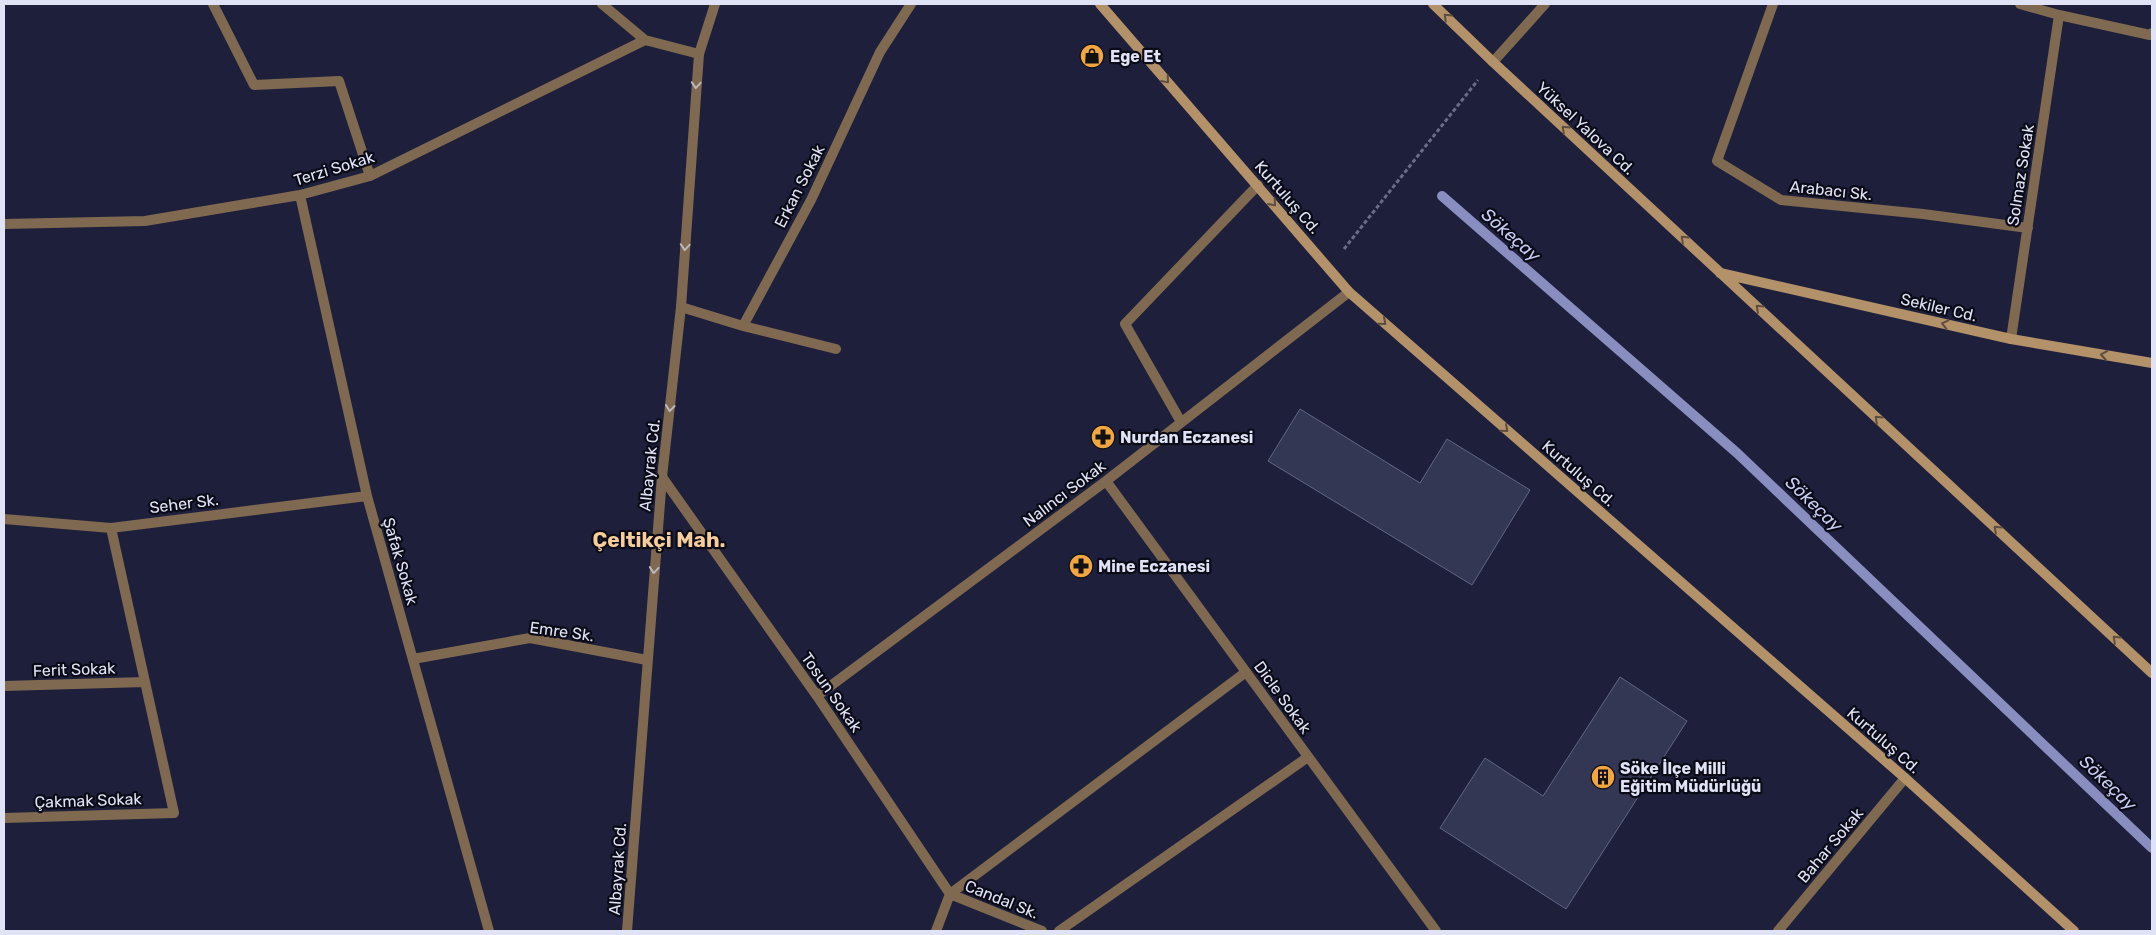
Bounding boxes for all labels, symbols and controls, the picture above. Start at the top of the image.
one-way arrow [1444,14,1453,23]
shop icon: Ege Et [1079,43,1105,69]
place label: Ege Et [1110,47,1161,66]
one-way arrow [1161,75,1170,84]
street label: Yüksel Yalova Cd. [1533,78,1639,179]
one-way arrow [691,81,702,89]
street label: Solmaz Sokak [2003,122,2038,227]
one-way arrow [1562,126,1571,135]
street label: Erkan Sokak [770,141,829,231]
street label: Terzi Sokak [292,147,377,190]
street label: Kurtuluş Cd. [1251,157,1325,238]
street label: Arabacı Sk. [1789,177,1873,204]
one-way arrow [1267,197,1276,206]
water label: Sökeçay [1477,203,1546,267]
one-way arrow [1681,236,1690,245]
one-way arrow [680,243,691,251]
street label: Sekiler Cd. [1899,289,1979,325]
one-way arrow [1755,305,1764,314]
one-way arrow [1378,316,1387,325]
one-way arrow [1940,319,1949,330]
one-way arrow [2100,350,2109,360]
one-way arrow [665,405,676,413]
one-way arrow [1875,416,1884,425]
street label: Albayrak Cd. [635,418,664,512]
one-way arrow [1500,423,1509,432]
pharmacy icon: Nurdan Eczanesi [1090,424,1116,450]
place label: Nurdan Eczanesi [1120,428,1253,447]
street label: Kurtuluş Cd. [1538,436,1619,510]
street label: Nalıncı Sokak [1019,456,1110,531]
water label: Sökeçay [1781,471,1848,537]
street label: Seher Sk. [148,490,220,517]
street label: Şafak Sokak [379,515,422,608]
one-way arrow [1994,526,2003,535]
district label: Çeltikçi Mah. [592,527,726,552]
pharmacy icon: Mine Eczanesi [1068,553,1094,579]
place label: Mine Eczanesi [1098,557,1210,576]
one-way arrow [649,567,660,575]
street label: Emre Sk. [528,618,595,645]
one-way arrow [2113,636,2122,645]
street label: Tosun Sokak [797,649,866,736]
street label: Dicle Sokak [1250,657,1316,738]
street label: Ferit Sokak [32,659,116,680]
street label: Kurtuluş Cd. [1843,703,1924,777]
water label: Sökeçay [2075,750,2142,816]
place label: Söke İlçe Milli Eğitim Müdürlüğü [1620,759,1761,796]
building icon: Söke İlçe Milli Eğitim Müdürlüğü [1590,764,1616,790]
street label: Çakmak Sokak [34,789,143,812]
street label: Bahar Sokak [1794,803,1868,887]
street label: Albayrak Cd. [605,822,630,916]
street label: Candal Sk. [962,876,1041,923]

